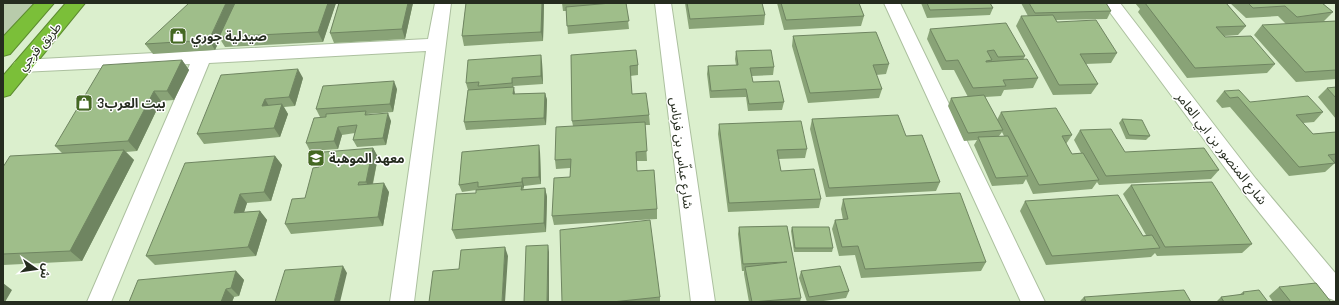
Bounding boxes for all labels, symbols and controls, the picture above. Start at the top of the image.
street label: طريق قرجي [14,18,67,75]
shop icon: صيدلية جوري [168,26,188,46]
place label: صيدلية جوري [191,28,267,47]
street label: شارع المنصور بن ابي العامر [1170,88,1271,209]
shop icon: بيت العرب3 [74,93,94,113]
place label: بيت العرب3 [97,95,166,111]
street label: شارع عباّس بن فرناس [664,96,698,210]
school or university icon: معهد الموهبة [306,148,326,168]
place label: معهد الموهبة [329,150,405,166]
north arrow [16,249,56,289]
text: ش [37,262,54,280]

